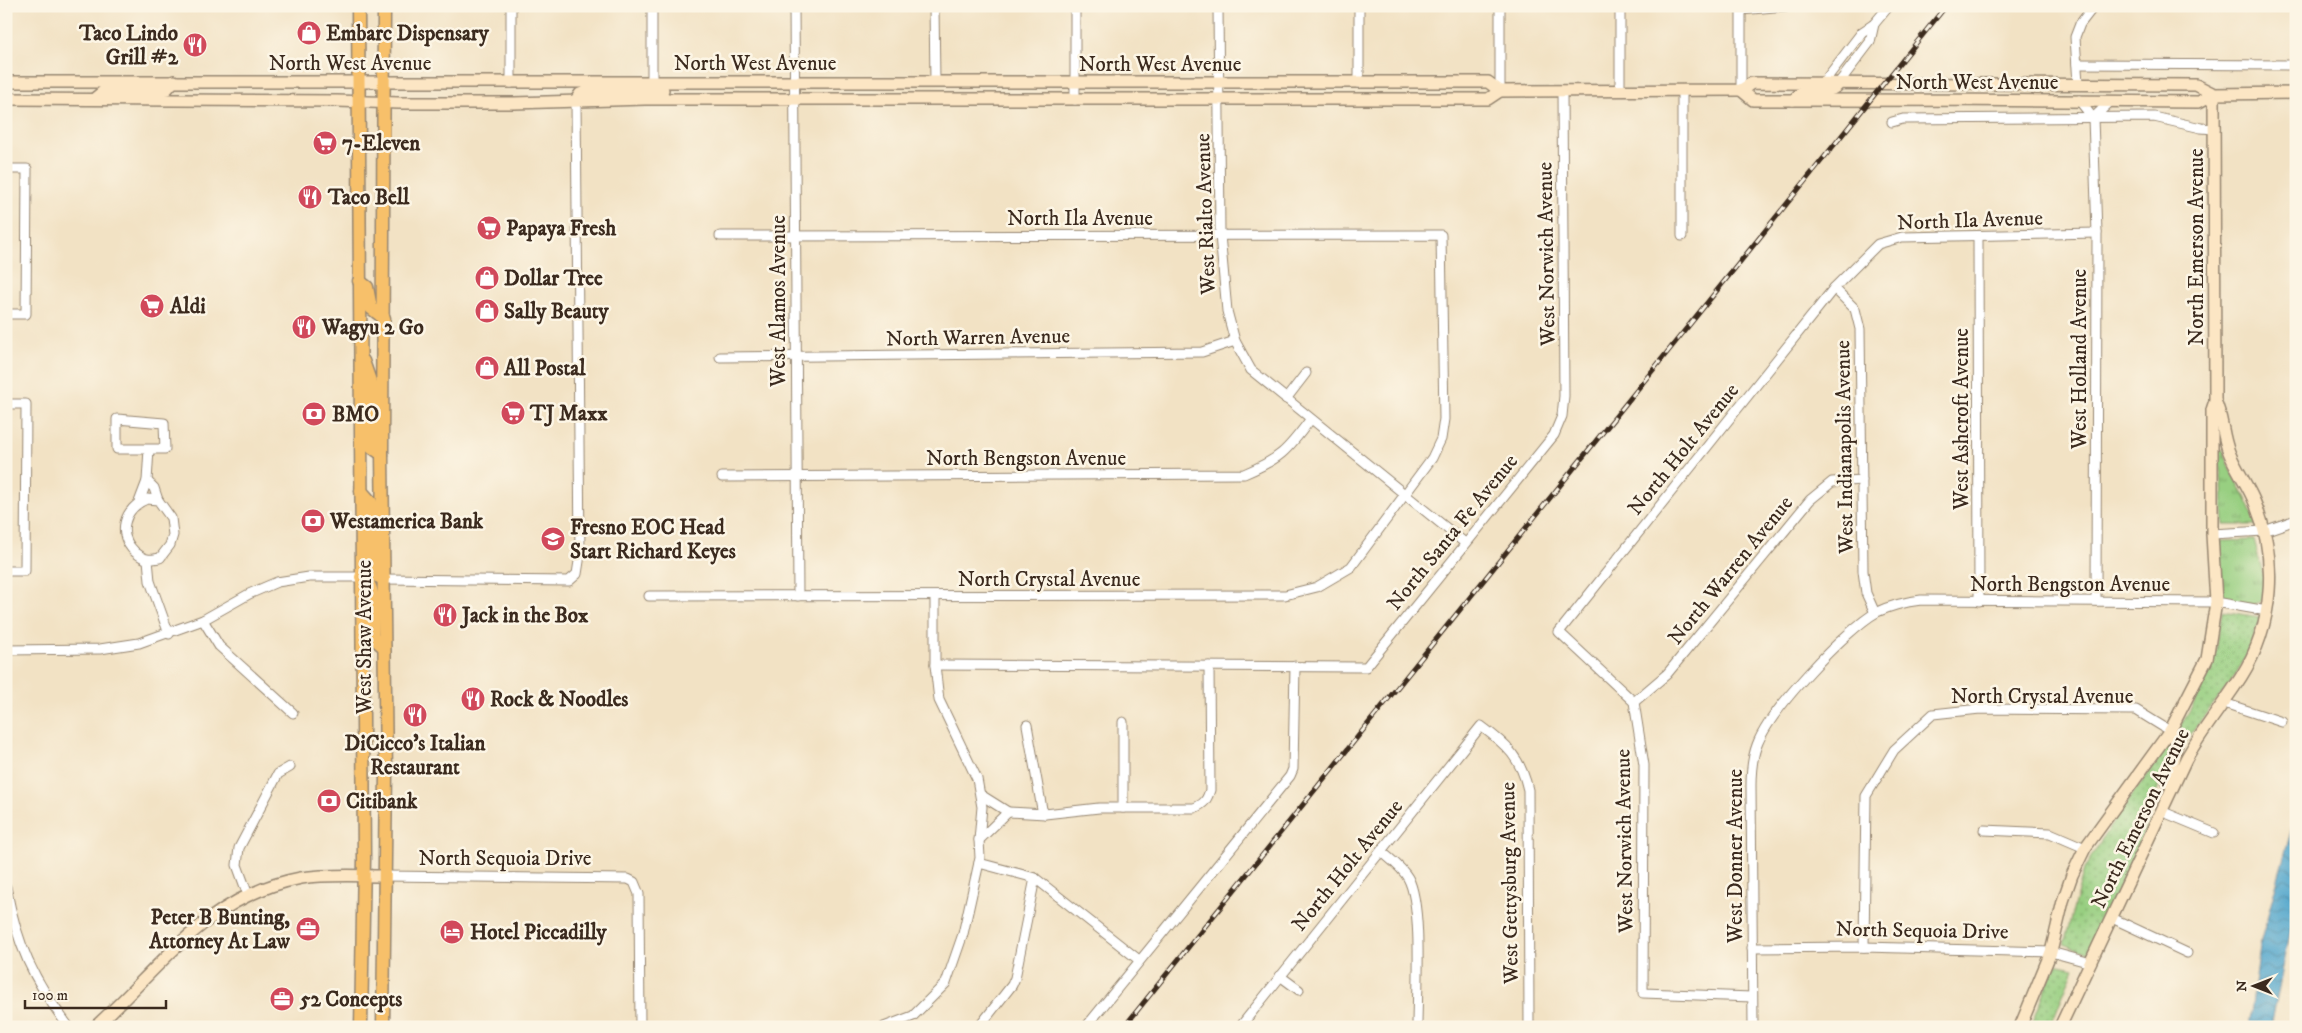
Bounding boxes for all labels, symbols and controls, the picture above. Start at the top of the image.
shop icon: Embarc Dispensary [296,20,322,46]
place label: Taco Lindo Grill #2 [78,21,179,71]
place label: Embarc Dispensary [326,21,490,47]
restaurant icon: Taco Lindo Grill #2 [182,32,208,58]
street label: North West Avenue [269,51,432,77]
street label: North West Avenue [674,51,837,77]
street label: North West Avenue [1079,52,1242,78]
street label: North West Avenue [1896,70,2059,96]
supermarket icon: 7-Eleven [312,130,338,156]
place label: 7-Eleven [342,131,421,157]
street label: West Rialto Avenue [1190,132,1222,296]
street label: North Emerson Avenue [2184,148,2210,346]
street label: West Norwich Avenue [1532,161,1562,347]
restaurant icon: Taco Bell [297,184,323,210]
place label: Taco Bell [327,185,410,211]
street label: North Ila Avenue [1897,205,2044,237]
street label: North Ila Avenue [1007,206,1153,232]
supermarket icon: Papaya Fresh [476,215,502,241]
street label: West Alamos Avenue [766,215,792,388]
place label: Papaya Fresh [506,216,617,242]
shop icon: Dollar Tree [474,265,500,291]
place label: Dollar Tree [504,266,603,292]
street label: West Holland Avenue [2067,268,2093,450]
supermarket icon: Aldi [139,293,165,319]
place label: Aldi [169,294,206,320]
shop icon: Sally Beauty [474,298,500,324]
place label: Sally Beauty [504,299,610,325]
restaurant icon: Wagyu 2 Go [291,314,317,340]
place label: Wagyu 2 Go [321,315,424,341]
street label: North Warren Avenue [886,323,1071,353]
street label: West Ashcroft Avenue [1949,328,1975,511]
street label: West Indianapolis Avenue [1830,340,1860,555]
shop icon: All Postal [474,355,500,381]
place label: All Postal [503,356,586,382]
street label: North Holt Avenue [1623,378,1745,521]
supermarket icon: TJ Maxx [500,400,526,426]
bank icon: BMO [301,401,327,427]
place label: TJ Maxx [529,401,608,427]
place label: BMO [332,402,379,428]
street label: North Bengston Avenue [926,446,1126,472]
street label: North Santa Fe Avenue [1382,449,1524,616]
street label: North Warren Avenue [1663,491,1799,650]
bank icon: Westamerica Bank [300,508,326,534]
place label: Westamerica Bank [329,509,484,535]
place label: Fresno EOC Head Start Richard Keyes [570,515,736,565]
school or university icon: Fresno EOC Head Start Richard Keyes [540,526,566,552]
street label: West Shaw Avenue [352,559,378,715]
street label: North Crystal Avenue [958,567,1141,593]
street label: North Bengston Avenue [1970,572,2170,598]
restaurant icon: Jack in the Box [432,602,458,628]
place label: Jack in the Box [460,603,589,629]
street label: North Crystal Avenue [1951,684,2134,710]
restaurant icon: Rock & Noodles [460,686,486,712]
place label: Rock & Noodles [490,687,628,713]
restaurant icon: DiCicco's Italian Restaurant [402,702,428,728]
street label: North Emerson Avenue [2086,724,2196,913]
place label: DiCicco's Italian Restaurant [345,731,486,781]
street label: West Norwich Avenue [1610,748,1640,934]
street label: West Donner Avenue [1723,768,1749,944]
street label: West Gettysburg Avenue [1495,781,1525,985]
bank icon: Citibank [316,788,342,814]
place label: Citibank [346,789,418,815]
street label: North Holt Avenue [1287,794,1409,937]
street label: North Sequoia Drive [418,846,592,872]
place label: Peter B Bunting, Attorney At Law [148,905,291,955]
office icon: Peter B Bunting, Attorney At Law [295,916,321,942]
street label: North Sequoia Drive [1835,916,2009,946]
hotel icon: Hotel Piccadilly [439,919,465,945]
place label: Hotel Piccadilly [470,920,608,946]
north arrow [2230,960,2280,1010]
scale bar [25,978,166,1010]
text: N [2233,980,2251,992]
text: 100 m [32,986,68,1005]
office icon: 52 Concepts [269,986,295,1012]
place label: 52 Concepts [299,987,402,1013]

